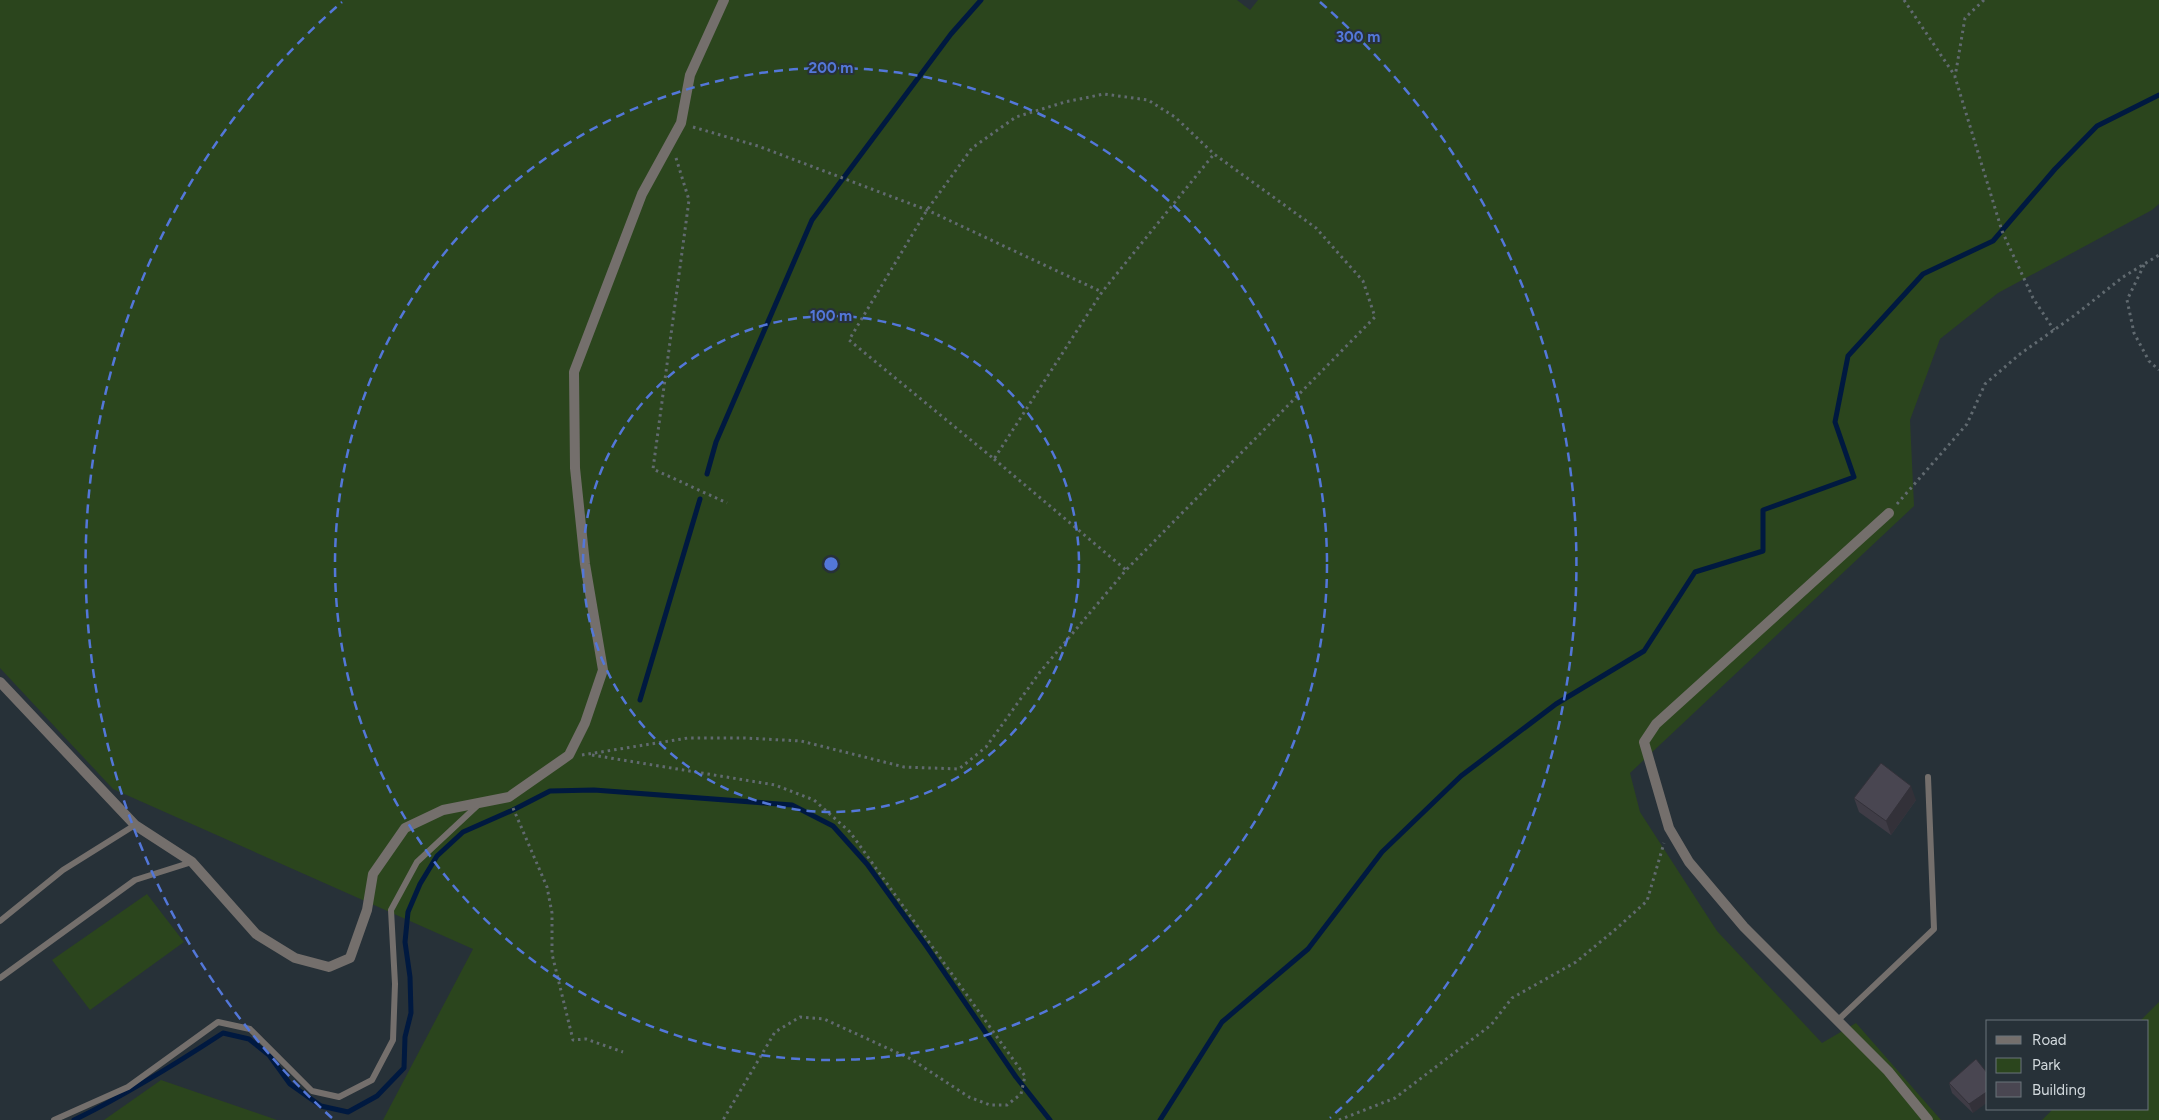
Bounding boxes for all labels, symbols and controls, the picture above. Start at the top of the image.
text: 300 m [1336,28,1380,46]
text: 200 m [809,59,853,77]
text: 100 m [810,307,852,325]
centre of rings [822,555,840,573]
legend [1986,1020,2149,1110]
text: Road [2032,1031,2067,1049]
text: Park [2032,1056,2061,1074]
text: Building [2032,1081,2086,1099]

